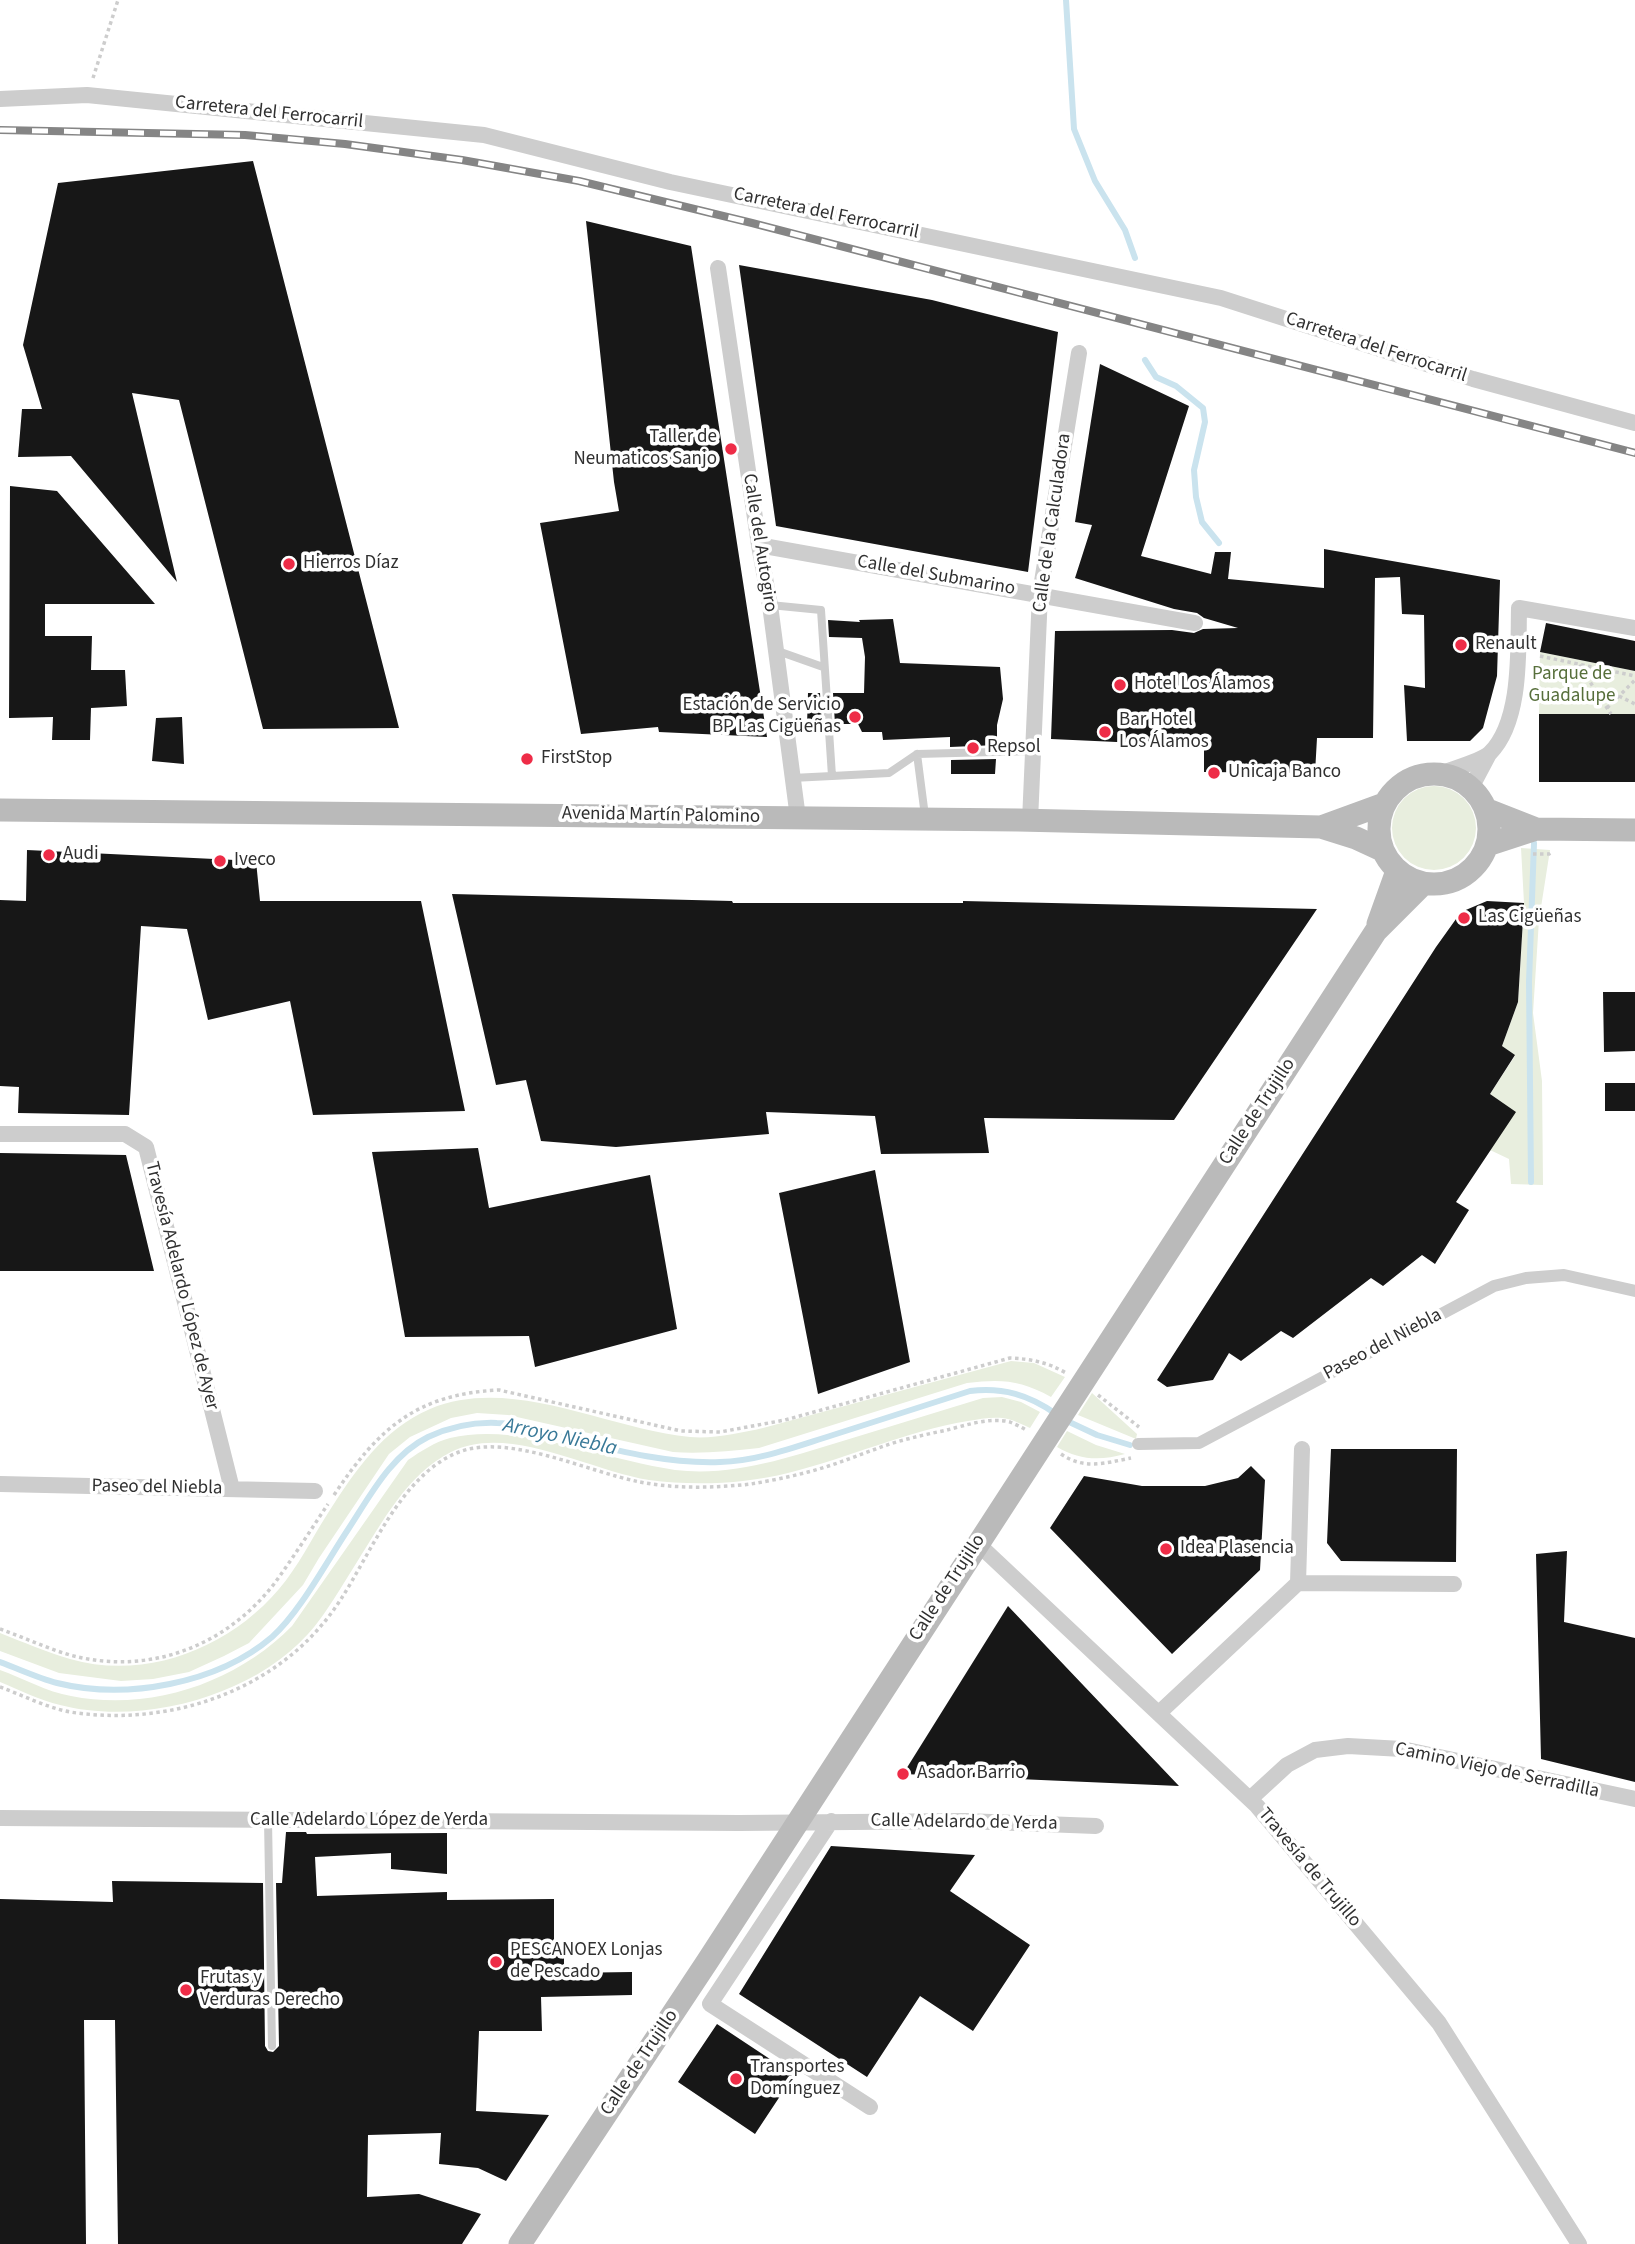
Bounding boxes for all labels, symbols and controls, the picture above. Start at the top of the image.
street label: Carretera del Ferrocarril [174,92,364,134]
street label: Carretera del Ferrocarril [731,183,921,245]
street label: Carretera del Ferrocarril [1283,308,1469,388]
place label: Taller de Neumaticos Sanjo [573,427,717,471]
street label: Calle de la Calculadora [1029,432,1077,614]
marker: Taller de Neumaticos Sanjo [723,441,739,457]
street label: Calle del Autogiro [737,472,781,614]
street label: Calle del Submarino [855,551,1017,601]
place label: Hierros Díaz [303,553,399,575]
marker: Hierros Díaz [281,556,297,572]
place label: Renault [1475,634,1537,656]
marker: Renault [1453,637,1469,653]
park label: Parque de Guadalupe [1529,664,1615,708]
place label: Hotel Los Álamos [1134,674,1270,696]
marker: Hotel Los Álamos [1112,677,1128,693]
place label: Estación de Servicio BP Las Cigüeñas [682,695,841,739]
marker: Estación de Servicio BP Las Cigüeñas [847,709,863,725]
place label: Bar Hotel Los Álamos [1119,710,1209,754]
marker: Bar Hotel Los Álamos [1097,724,1113,740]
place label: Repsol [987,737,1041,759]
marker: Repsol [965,740,981,756]
place label: FirstStop [541,748,612,770]
marker: FirstStop [519,751,535,767]
place label: Unicaja Banco [1228,762,1341,784]
marker: Unicaja Banco [1206,765,1222,781]
street label: Avenida Martín Palomino [562,803,760,829]
place label: Audi [63,844,99,866]
marker: Audi [41,847,57,863]
place label: Iveco [234,850,276,872]
marker: Iveco [212,853,228,869]
place label: Las Cigüeñas [1478,907,1581,929]
marker: Las Cigüeñas [1456,910,1472,926]
street label: Calle de Trujillo [1215,1054,1301,1170]
street label: Travesía Adelardo López de Ayer [139,1160,223,1412]
street label: Paseo del Niebla [1320,1304,1446,1386]
water label: Arroyo Niebla [501,1414,619,1462]
street label: Paseo del Niebla [91,1475,223,1501]
street label: Calle de Trujillo [905,1530,991,1646]
place label: Idea Plasencia [1180,1538,1294,1560]
marker: Idea Plasencia [1158,1541,1174,1557]
street label: Camino Viejo de Serradilla [1393,1738,1601,1804]
place label: Asador Barrio [917,1763,1025,1785]
marker: Asador Barrio [895,1766,911,1782]
street label: Travesía de Trujillo [1253,1804,1365,1932]
street label: Calle Adelardo López de Yerda [250,1810,488,1832]
street label: Calle Adelardo de Yerda [870,1810,1058,1836]
place label: PESCANOEX Lonjas de Pescado [510,1940,662,1984]
marker: PESCANOEX Lonjas de Pescado [488,1954,504,1970]
place label: Frutas y Verduras Derecho [200,1968,340,2012]
marker: Frutas y Verduras Derecho [178,1982,194,1998]
street label: Calle de Trujillo [596,2006,684,2120]
place label: Transportes Domínguez [750,2057,844,2101]
marker: Transportes Domínguez [728,2071,744,2087]

